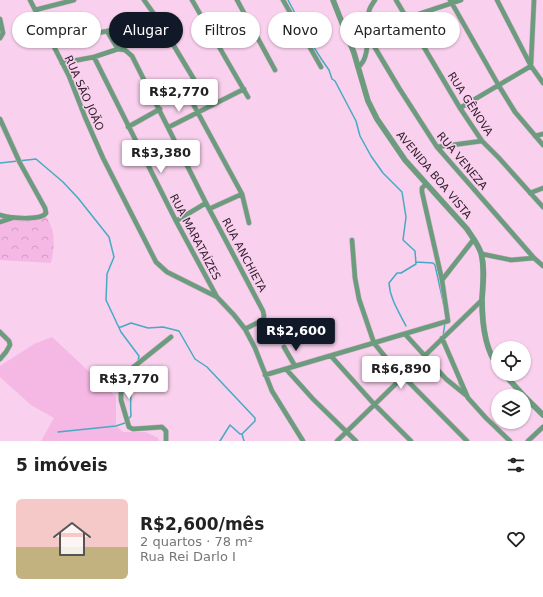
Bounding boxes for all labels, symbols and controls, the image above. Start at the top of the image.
chip: Comprar [12,12,101,48]
chip: Alugar [109,12,183,48]
chip: Filtros [191,12,260,48]
chip: Novo [268,12,332,48]
chip: Apartamento [340,12,460,48]
street label: RUA SÃO JOÃO [62,53,107,133]
street label: RUA GÊNOVA [445,70,496,139]
pin: R$2,770 [142,79,216,113]
text: R$2,770 [149,84,209,99]
street label: AVENIDA BOA VISTA [394,129,475,222]
street label: RUA VENEZA [434,129,490,193]
pin: R$3,380 [124,140,198,174]
text: R$3,380 [131,145,191,160]
street label: RUA MARATAÍZES [167,192,223,282]
street label: RUA ANCHIETA [219,216,269,295]
pin: R$2,600 [259,318,333,352]
text: R$2,600 [266,323,326,338]
map controls [491,341,531,429]
button: locate [491,341,531,381]
pin: R$6,890 [364,356,438,390]
text: R$6,890 [371,361,431,376]
pin: R$3,770 [92,366,166,400]
text: R$3,770 [99,371,159,386]
button: layers [491,389,531,429]
icon: filters [505,454,527,476]
text: 5 imóveis [16,455,108,475]
text: R$2,600/mês [140,514,264,534]
icon: home [48,515,96,563]
icon: heart [505,528,527,550]
text: 2 quartos · 78 m² [140,534,253,549]
text: Rua Rei Darlo I [140,549,236,564]

